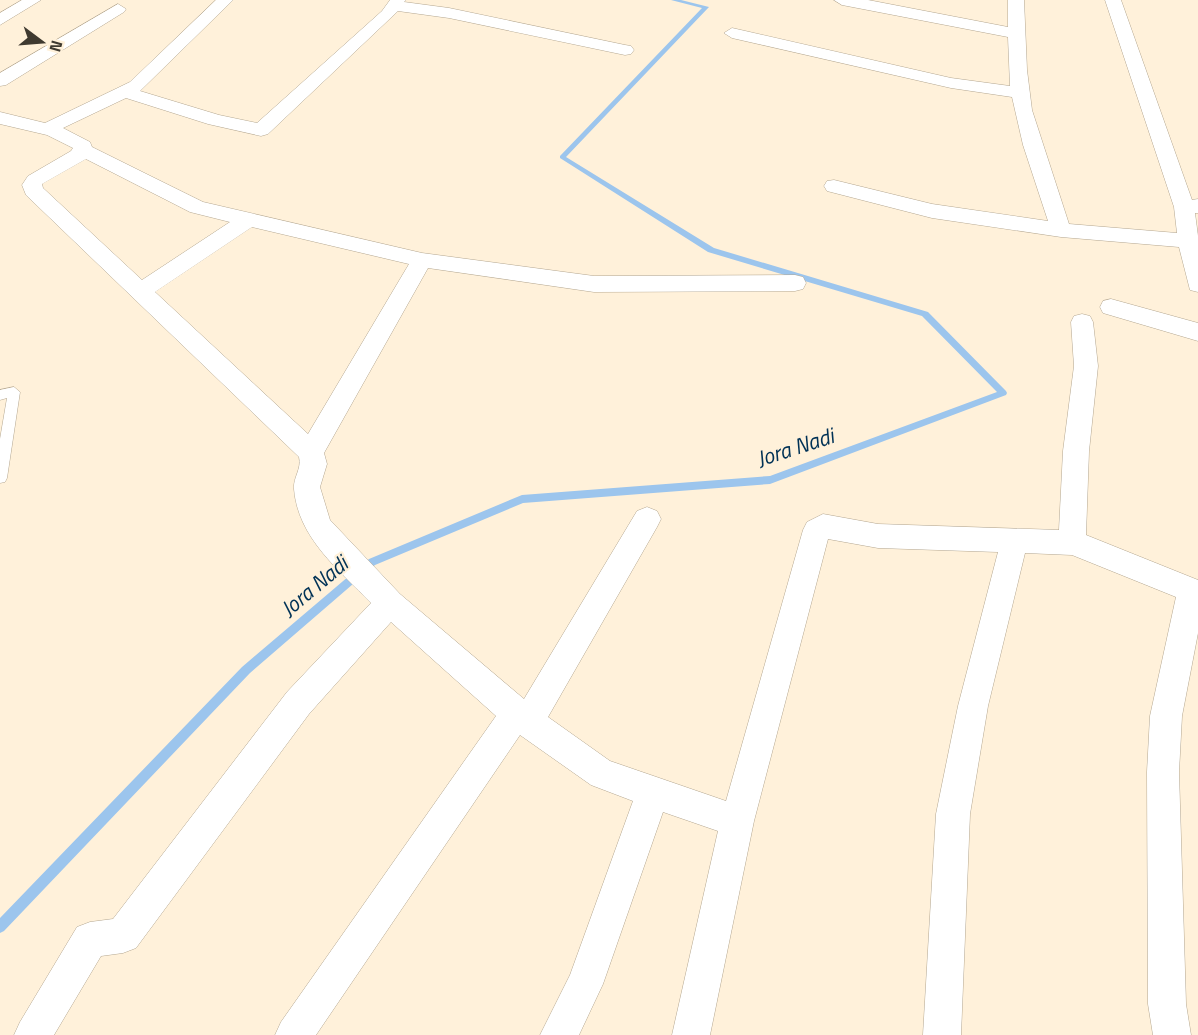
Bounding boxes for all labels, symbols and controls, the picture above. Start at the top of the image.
north arrow [12,12,72,72]
text: N [43,37,69,55]
water label: Jora Nadi [752,418,840,475]
water label: Jora Nadi [273,546,357,625]

